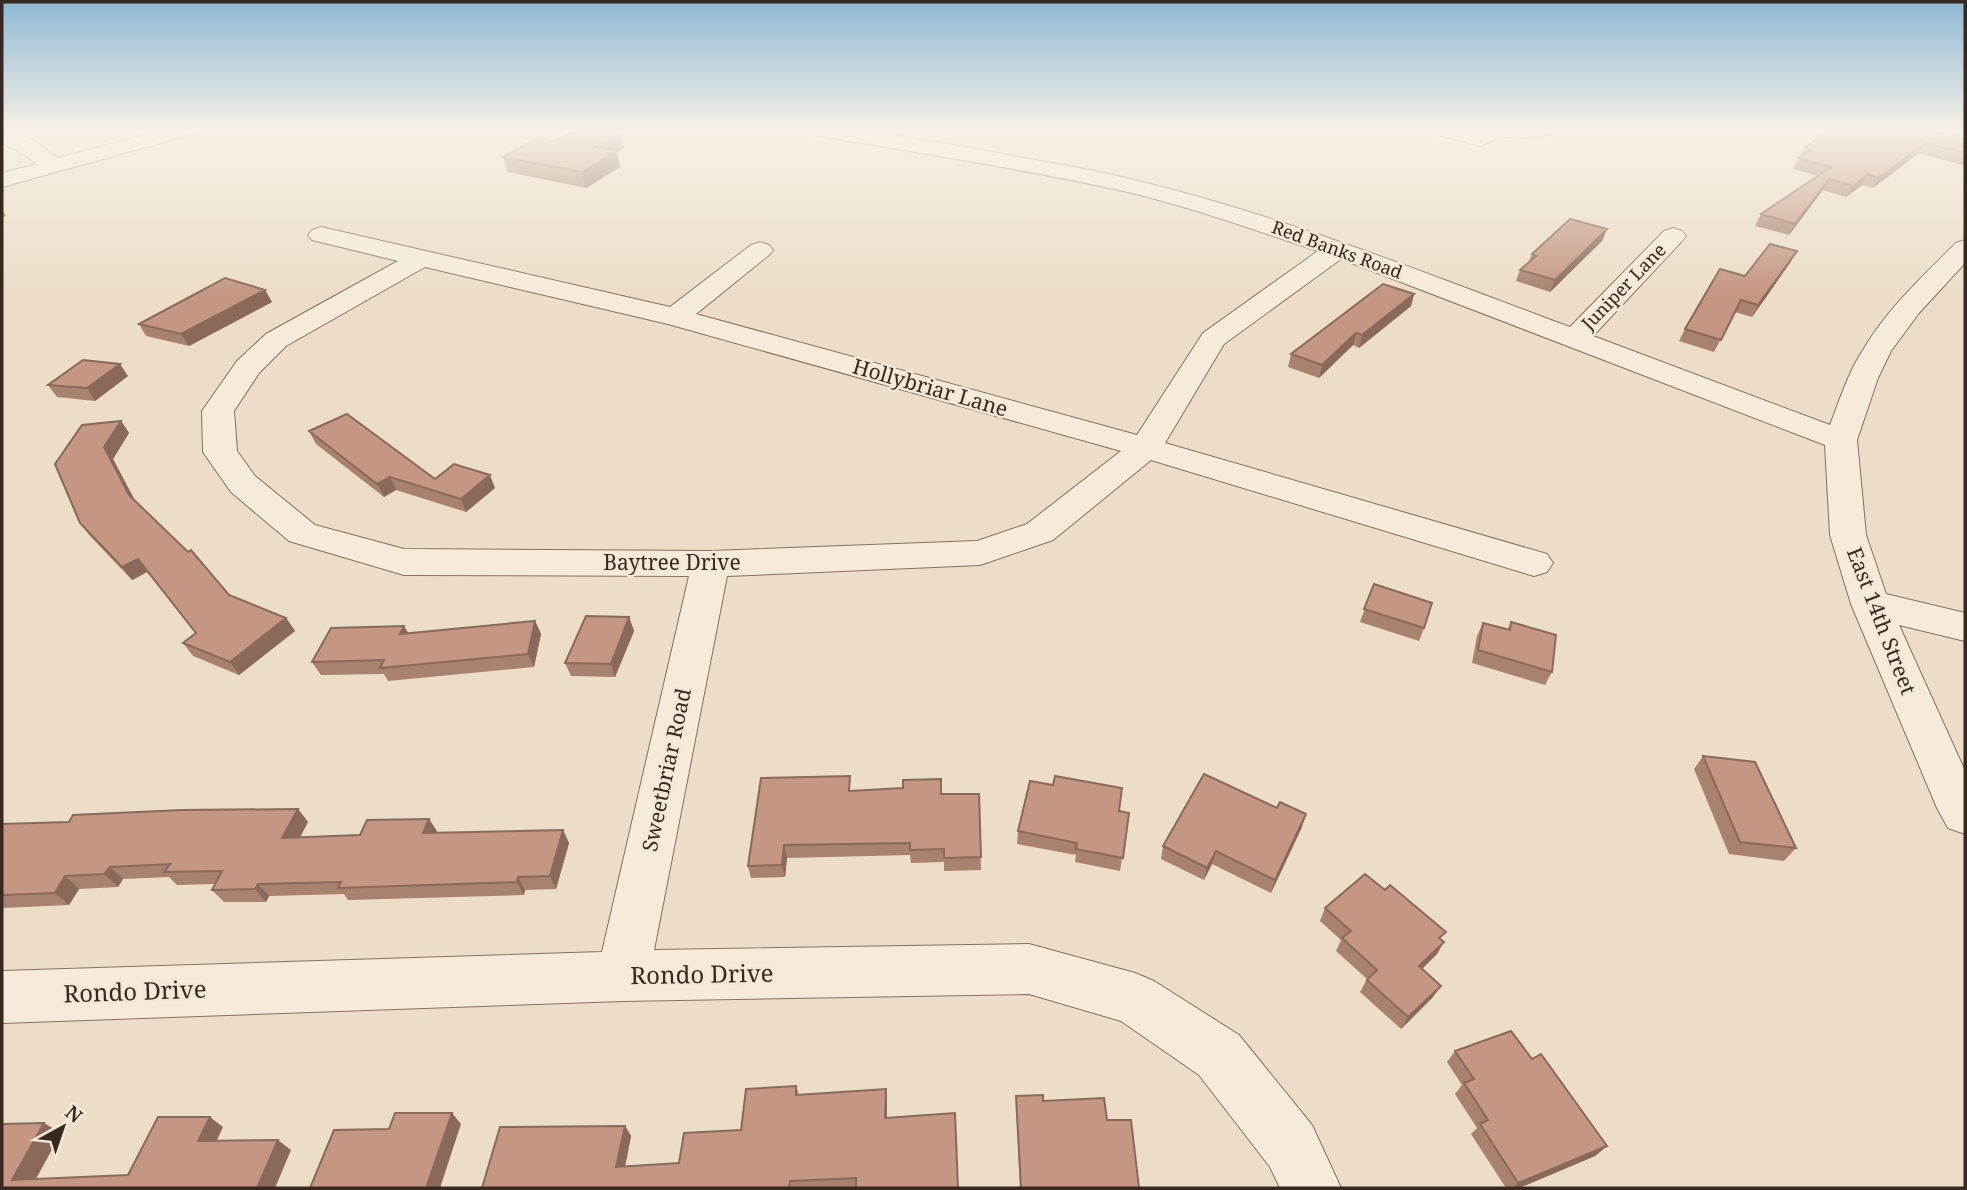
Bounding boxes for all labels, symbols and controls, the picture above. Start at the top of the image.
street label: Red Banks Road [1269,214,1406,284]
street label: Juniper Lane [1575,238,1671,336]
street label: Hollybriar Lane [850,352,1011,423]
street label: East 14th Street [1841,543,1923,698]
street label: Baytree Drive [603,548,741,576]
street label: Sweetbriar Road [635,685,697,854]
street label: Rondo Drive [630,956,774,991]
street label: Rondo Drive [63,972,207,1009]
north arrow [28,1092,98,1162]
text: N [60,1099,88,1129]

